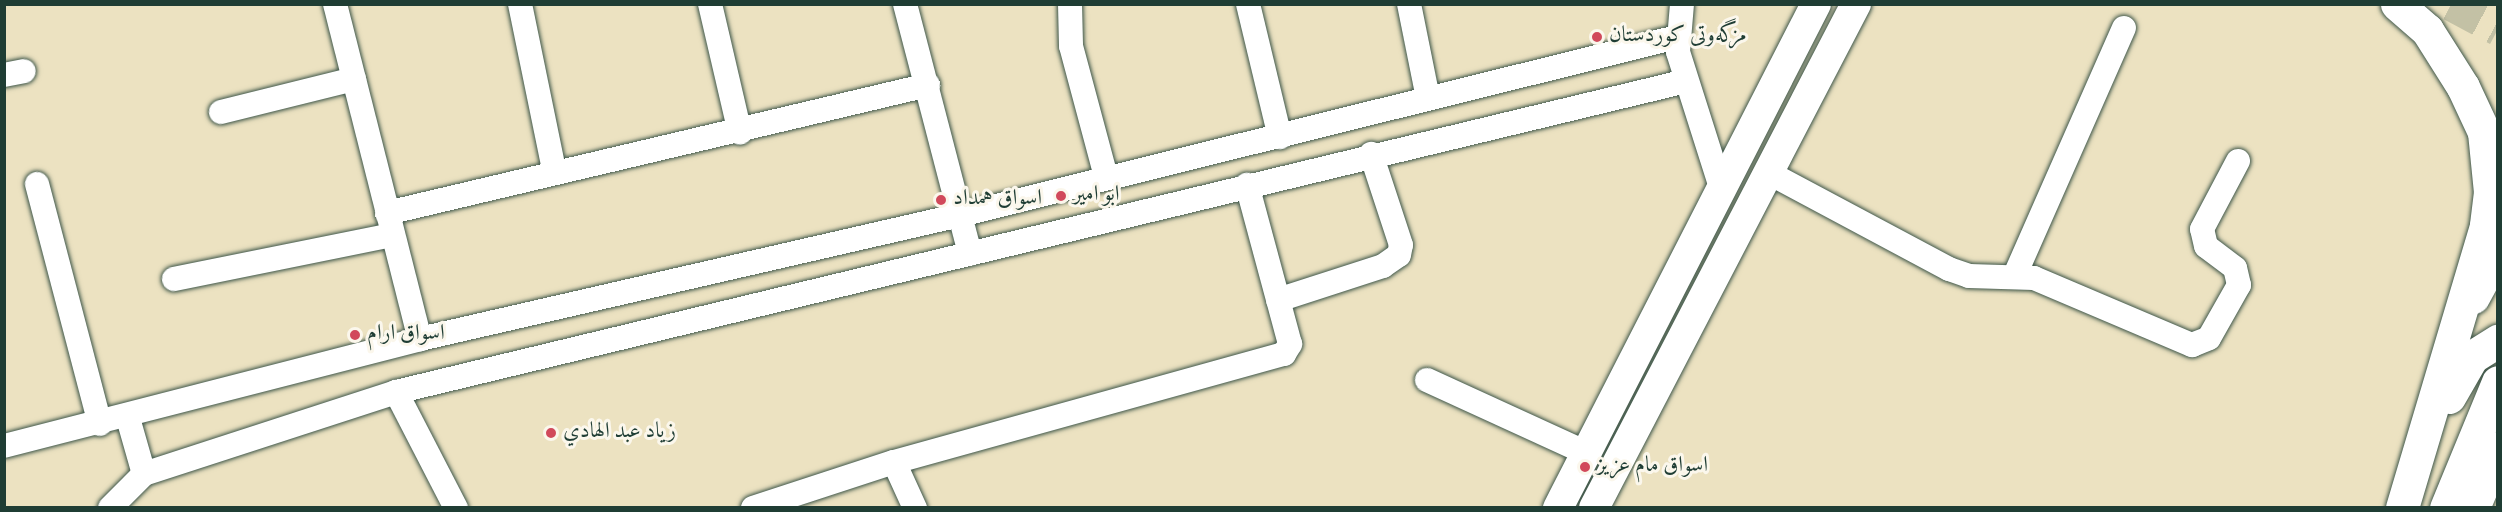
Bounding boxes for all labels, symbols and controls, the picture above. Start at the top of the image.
place label: مزگەوتی کوردستان [1609,24,1747,50]
marker: مزگەوتی کوردستان [1590,30,1604,44]
place label: ابو امير [1073,183,1120,209]
place label: اسواق همداد [953,187,1042,213]
marker: ابو امير [1054,189,1068,203]
marker: اسواق همداد [934,193,948,207]
place label: اسواق ارام [367,322,445,348]
marker: اسواق ارام [348,328,362,342]
place label: زياد عبد الهادي [563,420,676,446]
marker: زياد عبد الهادي [544,426,558,440]
place label: اسواق مام عزيز [1597,454,1708,480]
marker: اسواق مام عزيز [1578,460,1592,474]

